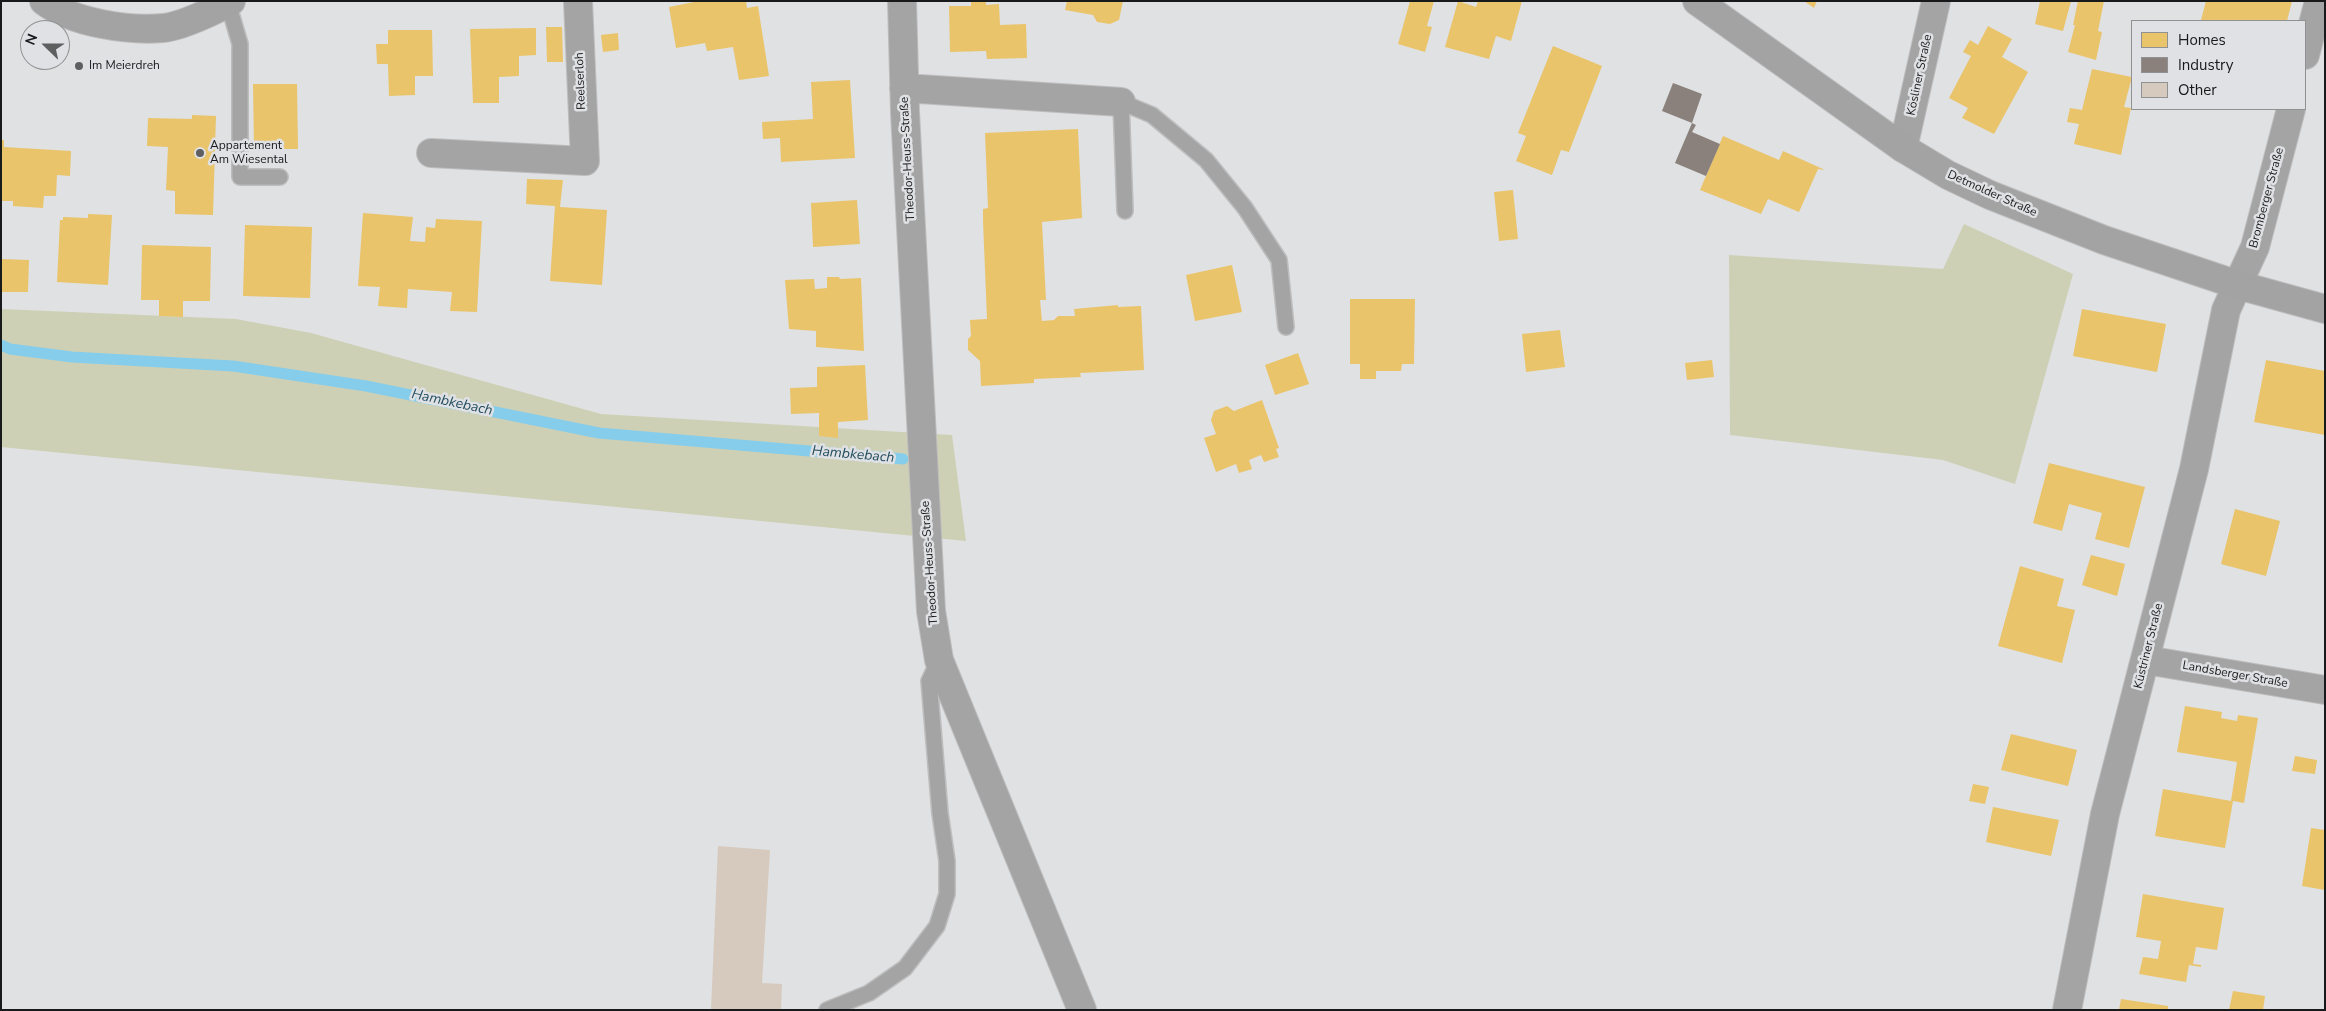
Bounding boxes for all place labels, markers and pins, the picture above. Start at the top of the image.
place label: Im Meierdreh [89,59,160,73]
marker: Im Meierdreh [73,60,85,72]
place label: Appartement Am Wiesental [210,139,288,167]
marker: Appartement Am Wiesental [194,147,206,159]

